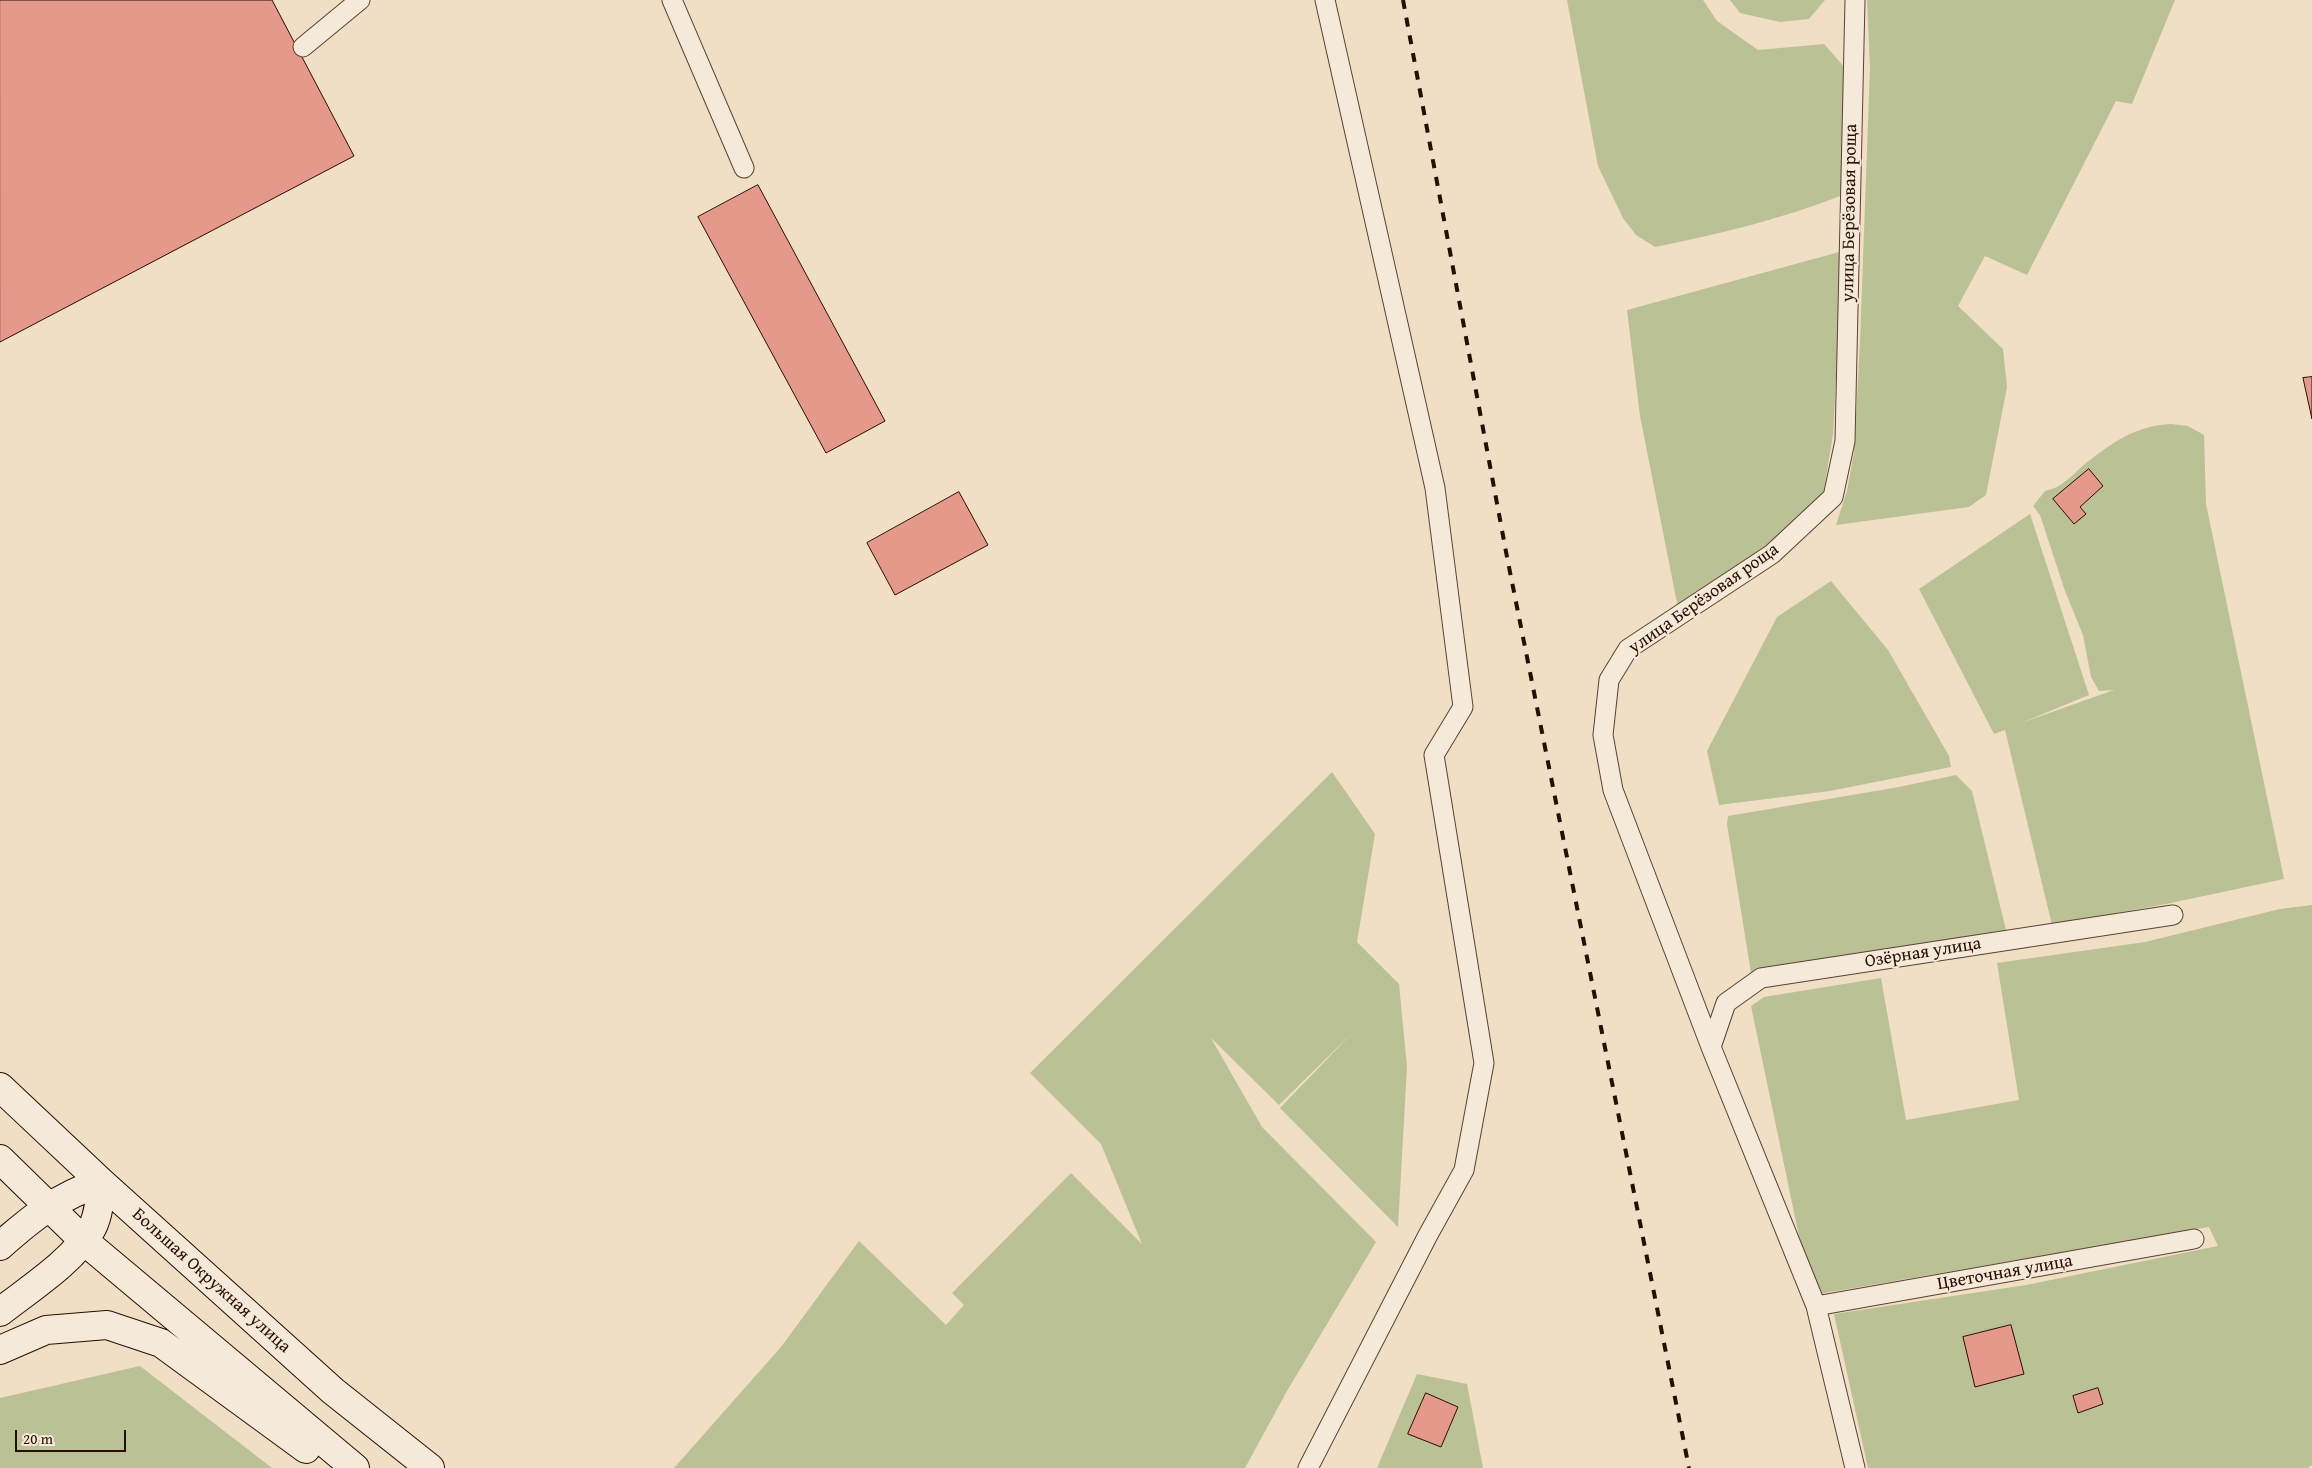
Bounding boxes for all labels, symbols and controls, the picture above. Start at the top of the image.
street label: улица Берёзовая роща [1838,124,1862,302]
street label: улица Берёзовая роща [1625,539,1783,659]
street label: Озёрная улица [1863,933,1983,973]
street label: Большая Окружная улица [127,1204,295,1358]
street label: Цветочная улица [1936,1250,2074,1296]
scale bar [18,1420,129,1452]
text: 20 m [23,1428,53,1449]

